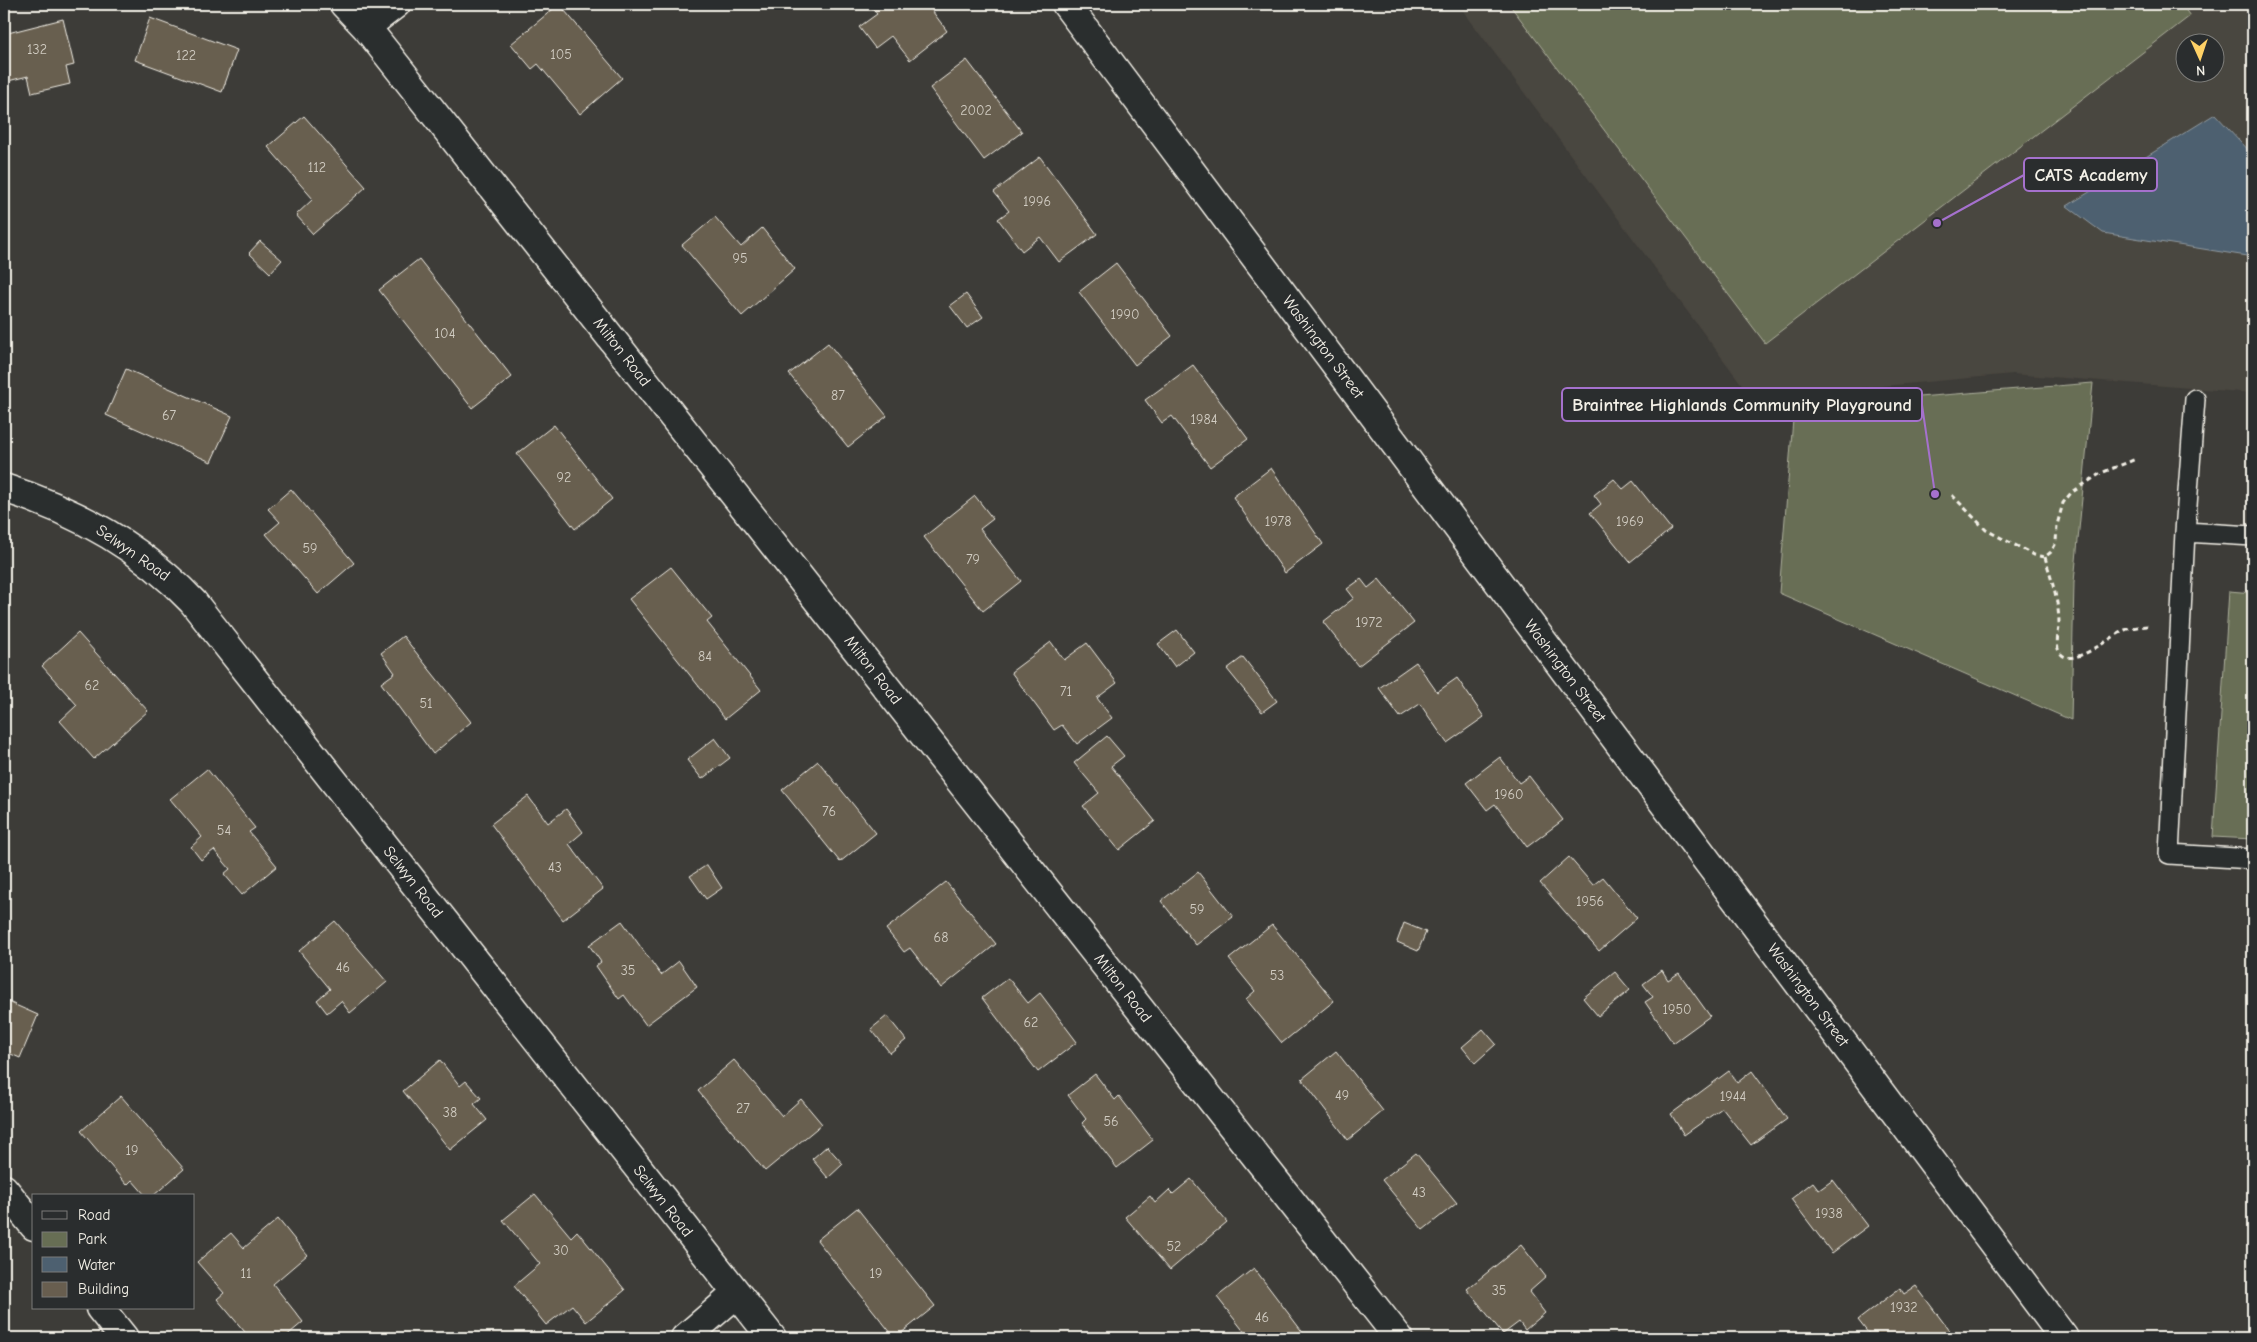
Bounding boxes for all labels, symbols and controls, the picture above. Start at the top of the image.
north arrow [2174,32,2224,82]
house number: 132 [27,41,47,58]
house number: 105 [550,46,572,63]
house number: 122 [176,47,196,64]
text: N [2196,62,2206,79]
house number: 2002 [960,102,992,119]
callout: CATS Academy [2024,158,2157,191]
house number: 112 [308,159,326,176]
text: CATS Academy [2034,165,2148,186]
house number: 1996 [1023,193,1051,210]
house number: 95 [732,250,748,267]
street label: Washington Street [1278,292,1368,402]
house number: 1990 [1111,306,1139,323]
street label: Milton Road [590,314,654,390]
house number: 104 [435,325,456,342]
house number: 87 [831,387,845,404]
callout: Braintree Highlands Community Playground [1562,388,1922,421]
text: Braintree Highlands Community Playground [1572,395,1912,416]
house number: 67 [162,407,176,424]
house number: 1984 [1191,411,1218,428]
house number: 92 [557,469,571,486]
house number: 1978 [1265,513,1291,530]
house number: 1969 [1616,513,1644,530]
street label: Selwyn Road [93,521,173,585]
house number: 59 [302,540,318,557]
house number: 79 [966,551,980,568]
house number: 1972 [1356,614,1382,631]
street label: Washington Street [1520,616,1610,726]
street label: Milton Road [841,632,905,708]
house number: 84 [698,648,712,665]
house number: 62 [85,677,99,694]
house number: 71 [1060,683,1072,700]
house number: 51 [419,695,433,712]
house number: 1960 [1494,786,1524,803]
house number: 76 [822,803,836,820]
house number: 54 [217,822,231,839]
street label: Selwyn Road [379,843,447,921]
house number: 43 [548,859,562,876]
house number: 1956 [1576,893,1604,910]
house number: 59 [1189,901,1205,918]
house number: 68 [934,929,948,946]
street label: Washington Street [1763,940,1853,1050]
street label: Milton Road [1091,950,1155,1026]
house number: 46 [336,959,350,976]
house number: 35 [621,962,635,979]
house number: 53 [1270,967,1284,984]
house number: 1950 [1662,1001,1692,1018]
house number: 62 [1024,1014,1038,1031]
house number: 49 [1335,1087,1349,1104]
house number: 1944 [1720,1088,1746,1105]
house number: 27 [736,1100,750,1117]
house number: 38 [443,1104,457,1121]
house number: 56 [1103,1113,1119,1130]
house number: 19 [126,1142,138,1159]
street label: Selwyn Road [629,1162,697,1240]
house number: 43 [1412,1184,1426,1201]
legend [32,1194,195,1310]
house number: 1938 [1815,1205,1843,1222]
text: Road [78,1206,110,1224]
text: Park [78,1230,107,1248]
house number: 52 [1167,1238,1181,1255]
house number: 30 [553,1242,569,1259]
text: Water [78,1256,115,1274]
house number: 11 [240,1265,252,1282]
house number: 19 [870,1265,882,1282]
text: Building [78,1280,129,1298]
house number: 35 [1492,1282,1506,1299]
house number: 1932 [1890,1299,1918,1316]
house number: 46 [1255,1309,1269,1326]

